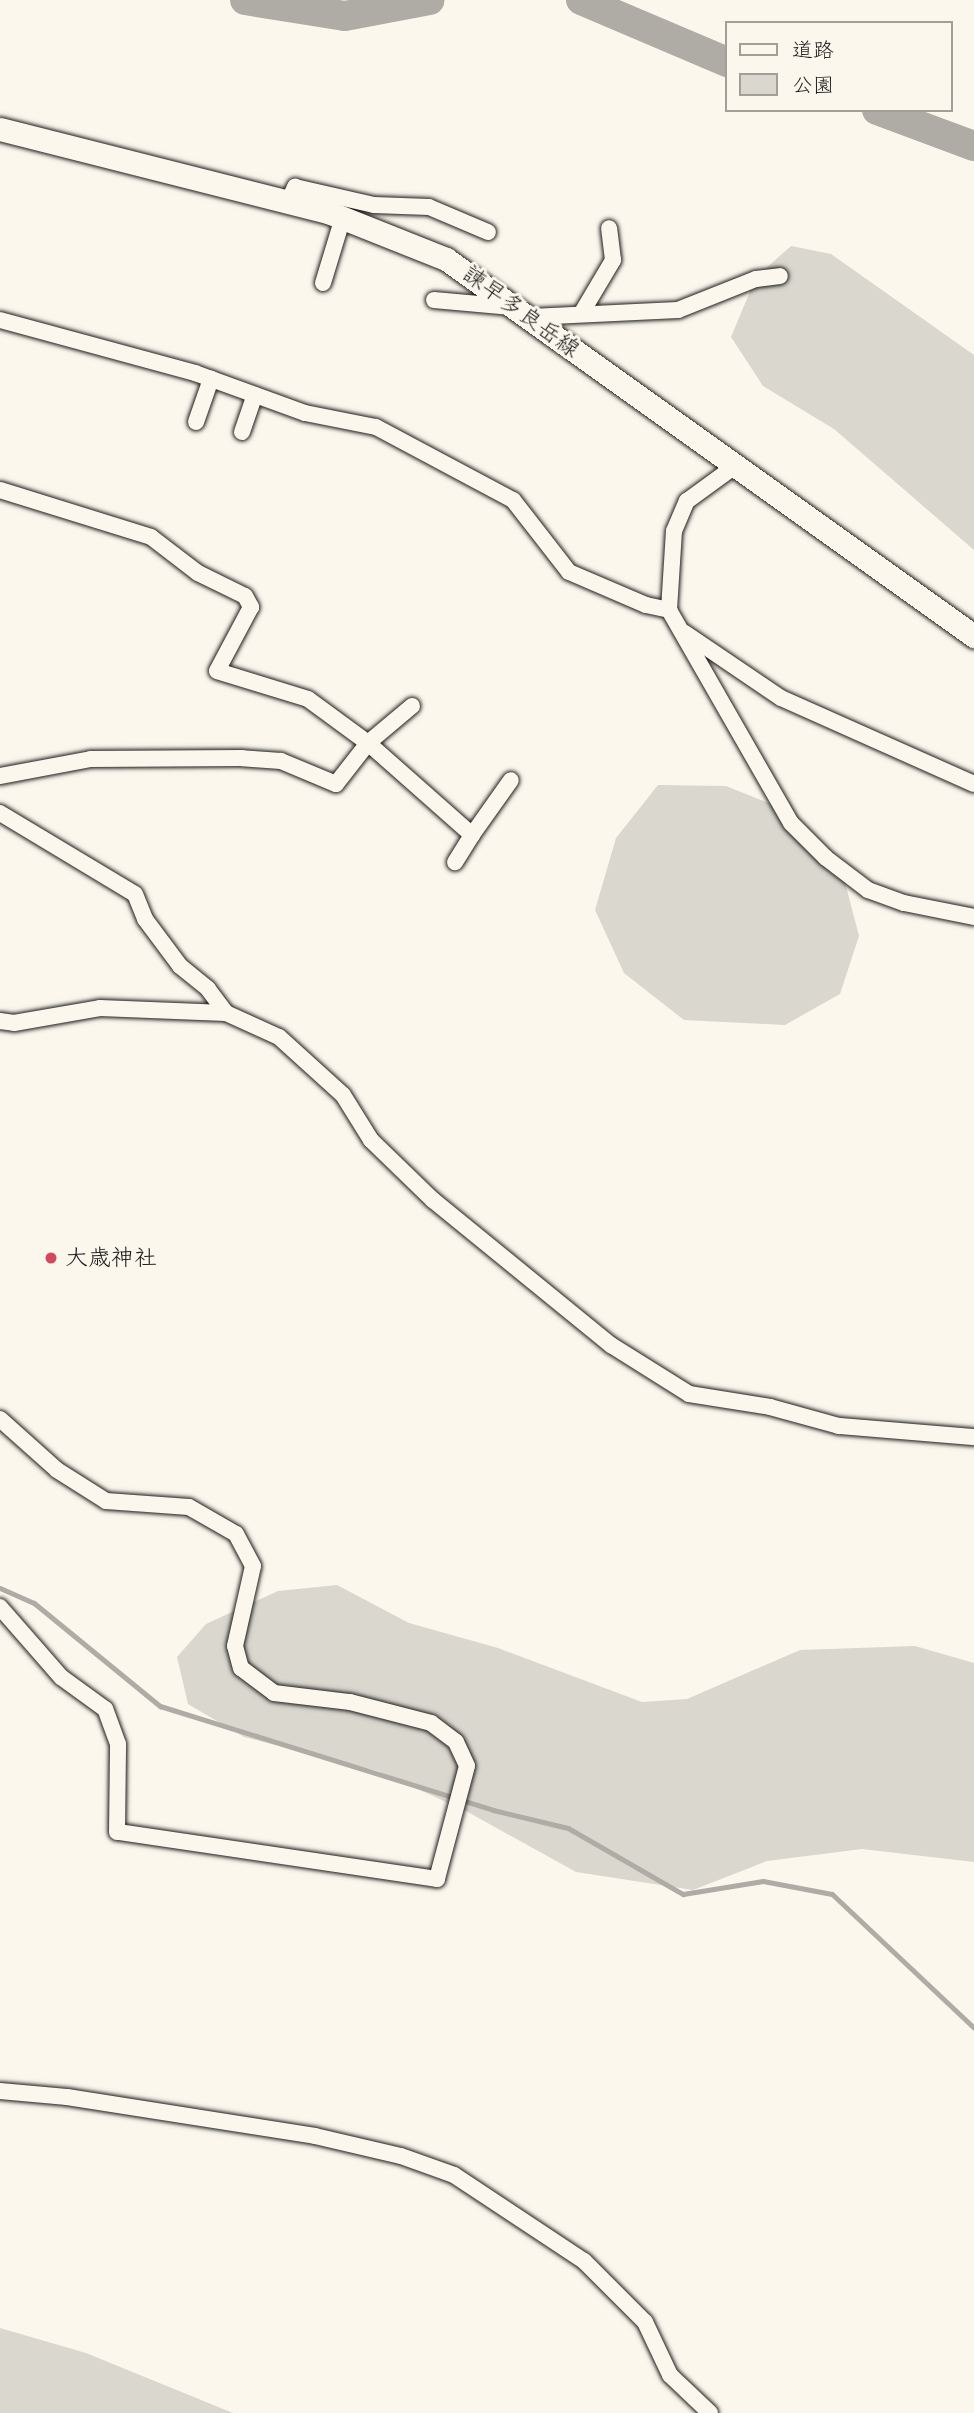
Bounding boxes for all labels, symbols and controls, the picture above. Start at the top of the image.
legend [726,21,953,112]
text: 道路 [792,31,834,69]
text: 公園 [792,66,834,104]
street label: 諫早多良岳線 [457,260,585,364]
place label: 大歳神社 [65,1244,157,1272]
marker: 大歳神社 [43,1250,59,1266]

